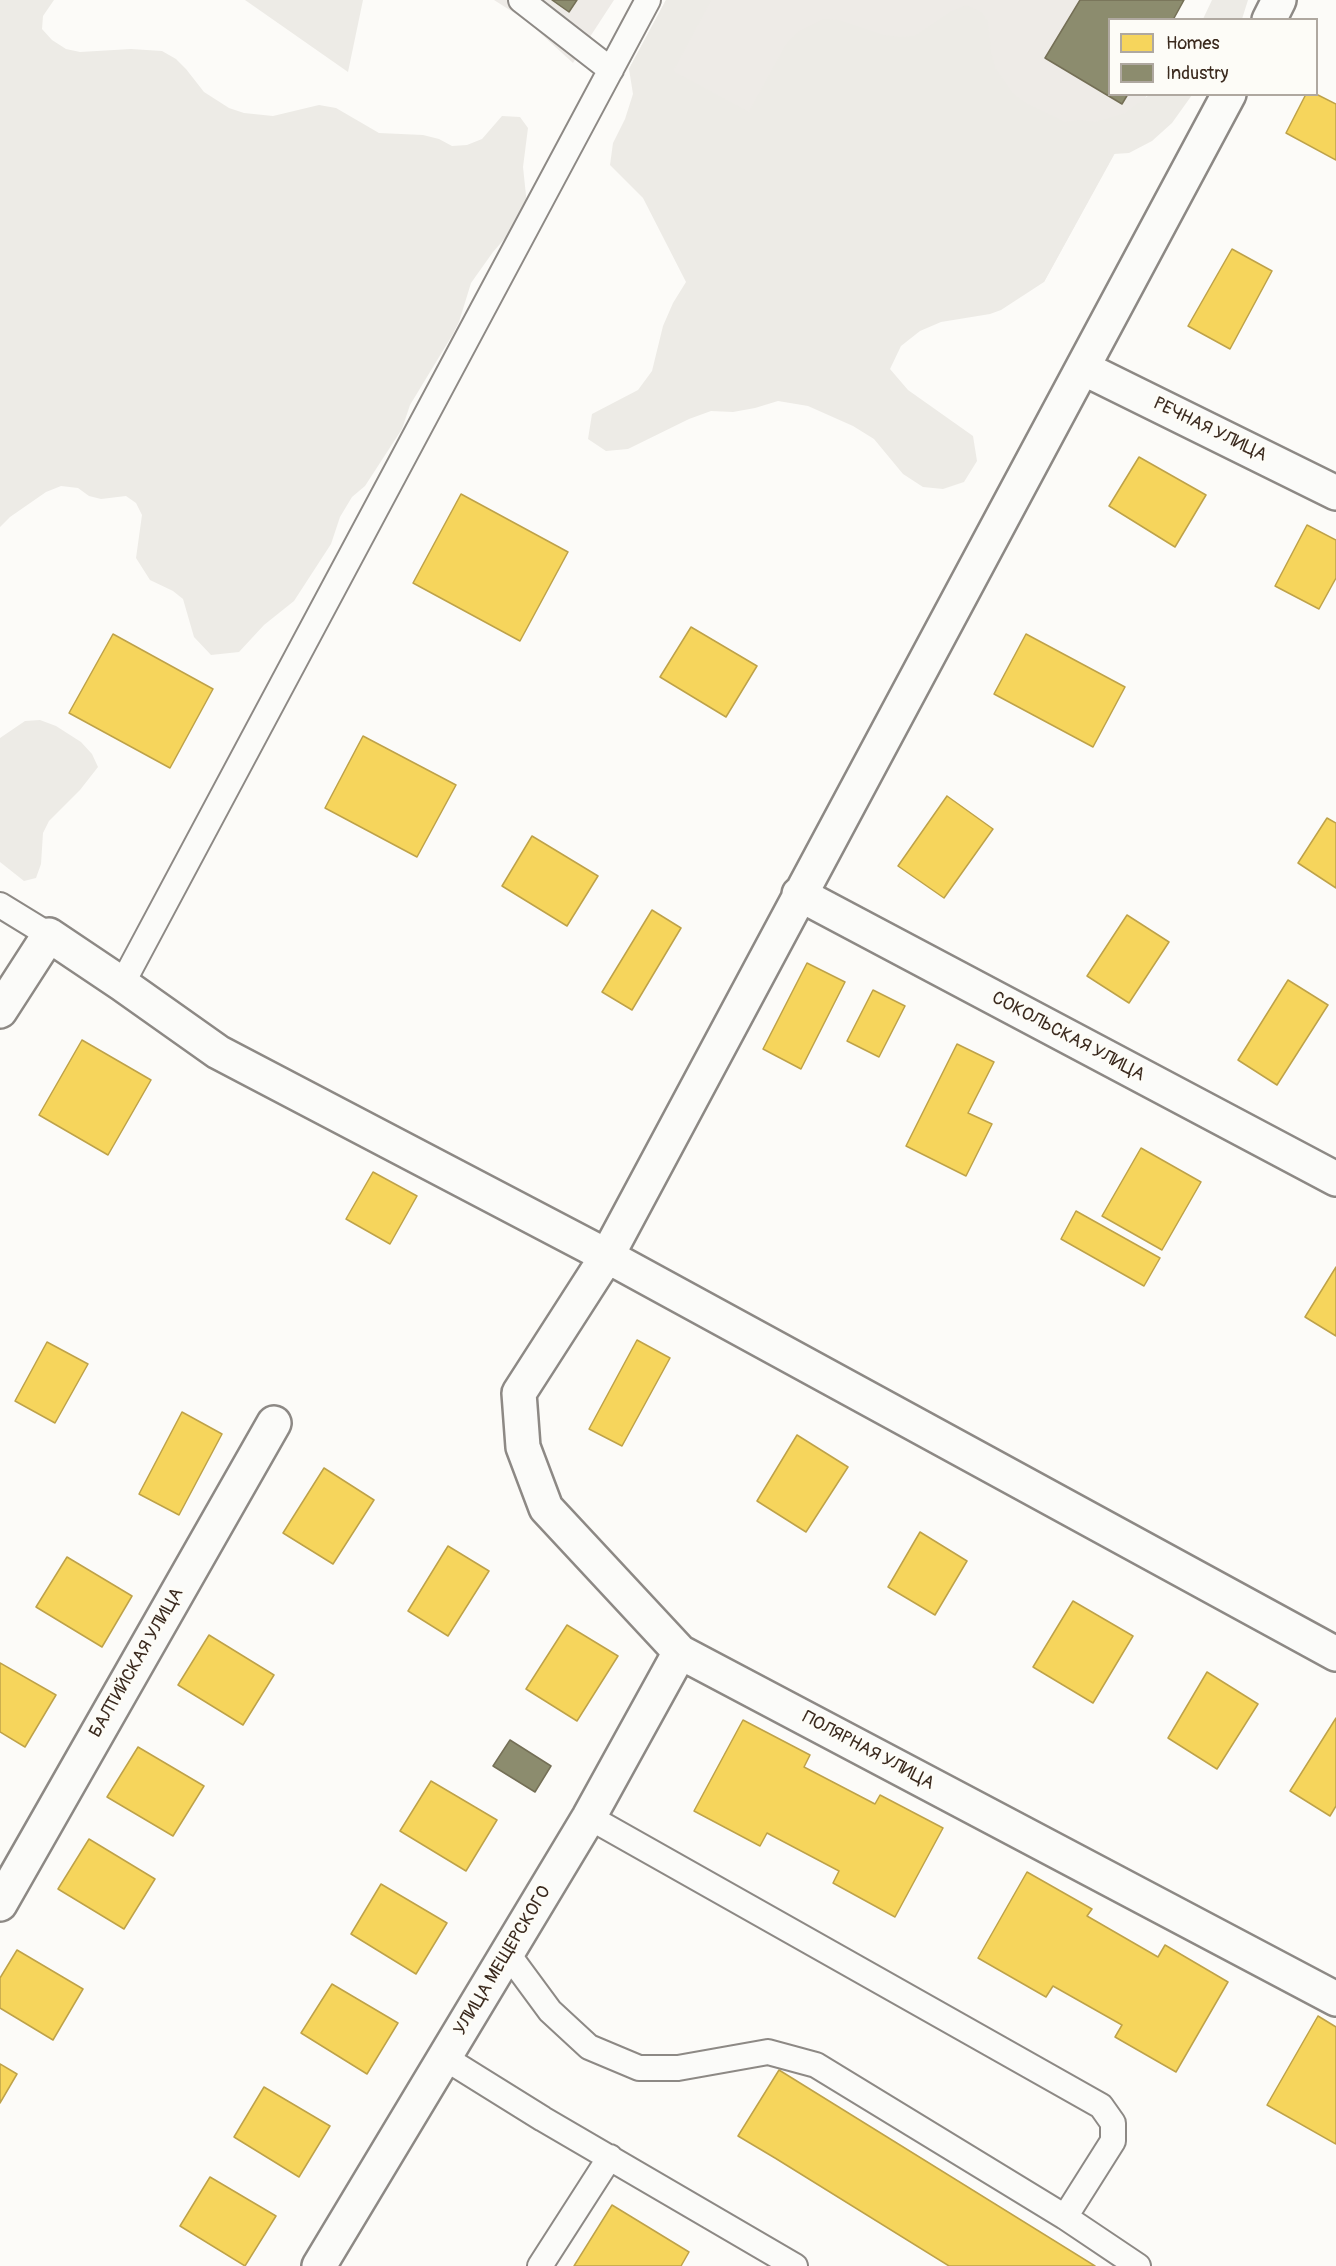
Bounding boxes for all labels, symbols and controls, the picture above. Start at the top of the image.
legend [1108,18,1318,96]
text: Homes [1166,32,1219,55]
text: Industry [1166,62,1229,85]
street label: РЕЧНАЯ УЛИЦА [1150,393,1270,467]
street label: СОКОЛЬСКАЯ УЛИЦА [988,988,1148,1086]
street label: БАЛТИЙСКАЯ УЛИЦА [85,1584,189,1742]
street label: ПОЛЯРНАЯ УЛИЦА [798,1707,938,1795]
street label: УЛИЦА МЕЩЕРСКОГО [450,1882,556,2040]

